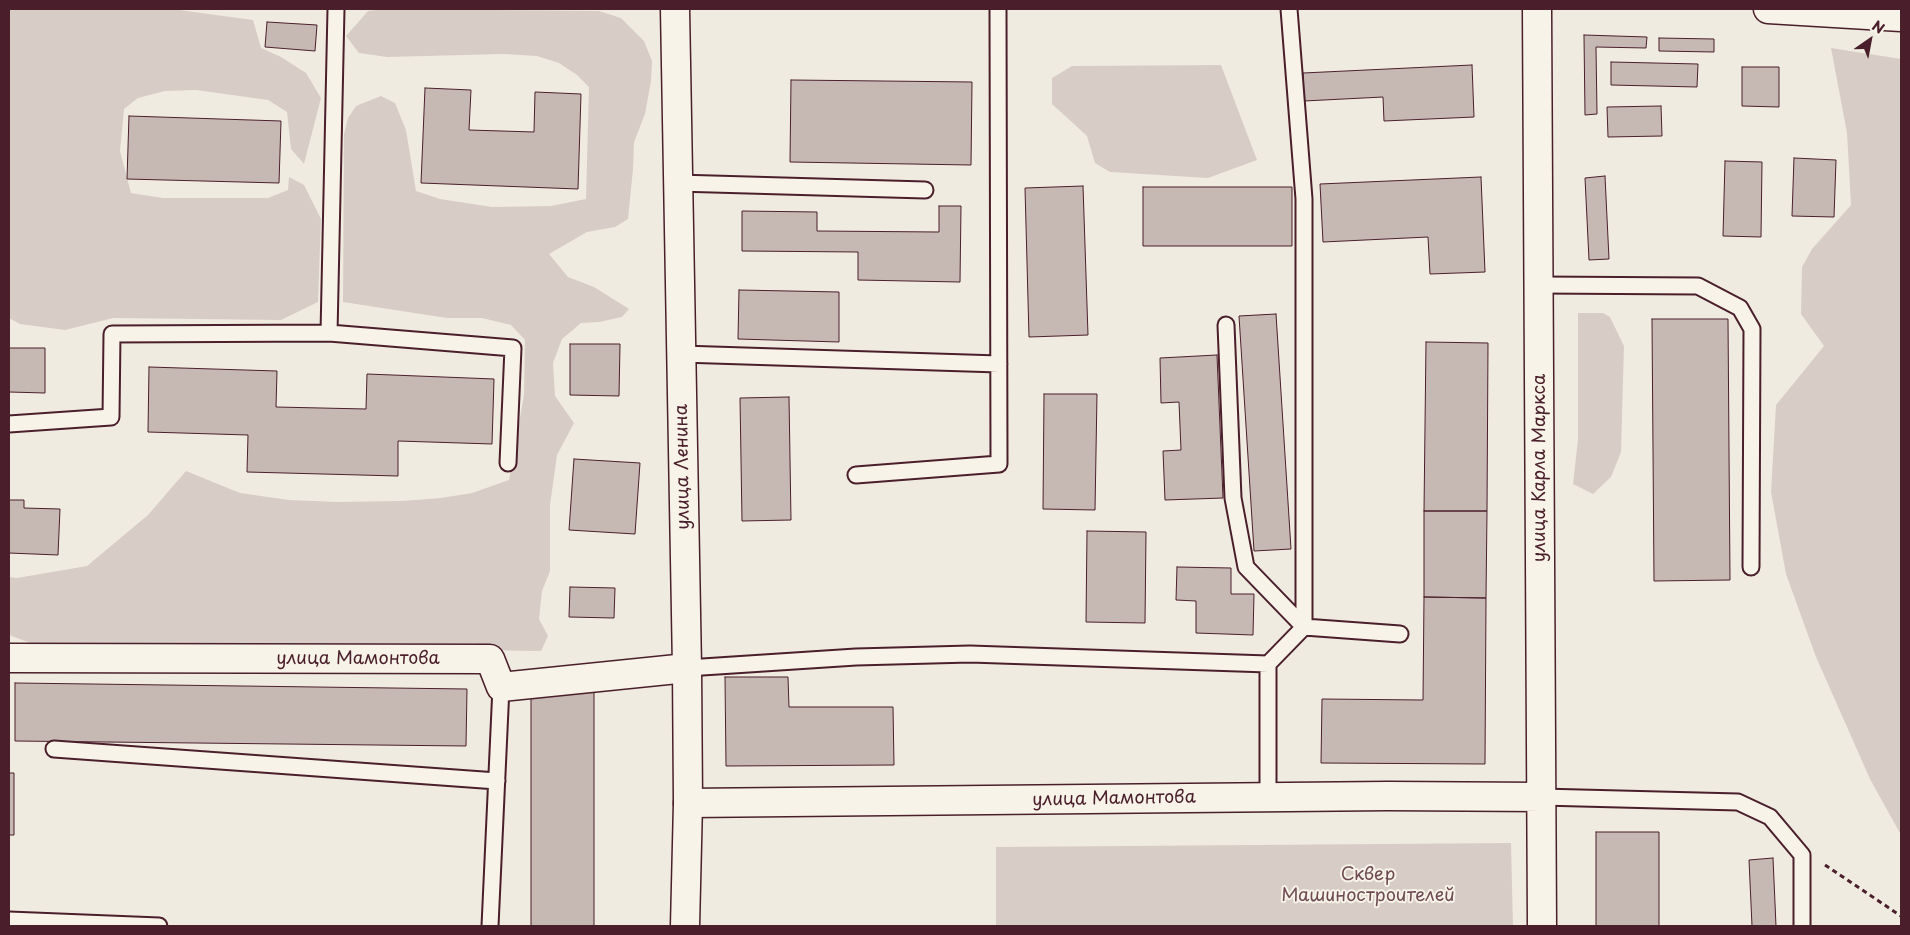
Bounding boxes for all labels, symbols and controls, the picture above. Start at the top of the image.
north arrow [1845,15,1895,65]
text: N [1868,15,1889,39]
street label: улица Карла Маркса [1529,374,1551,562]
street label: улица Ленина [671,404,695,530]
street label: улица Мамонтова [276,648,440,670]
street label: улица Мамонтова [1032,787,1196,811]
park label: Сквер Машиностроителей [1281,864,1455,906]

